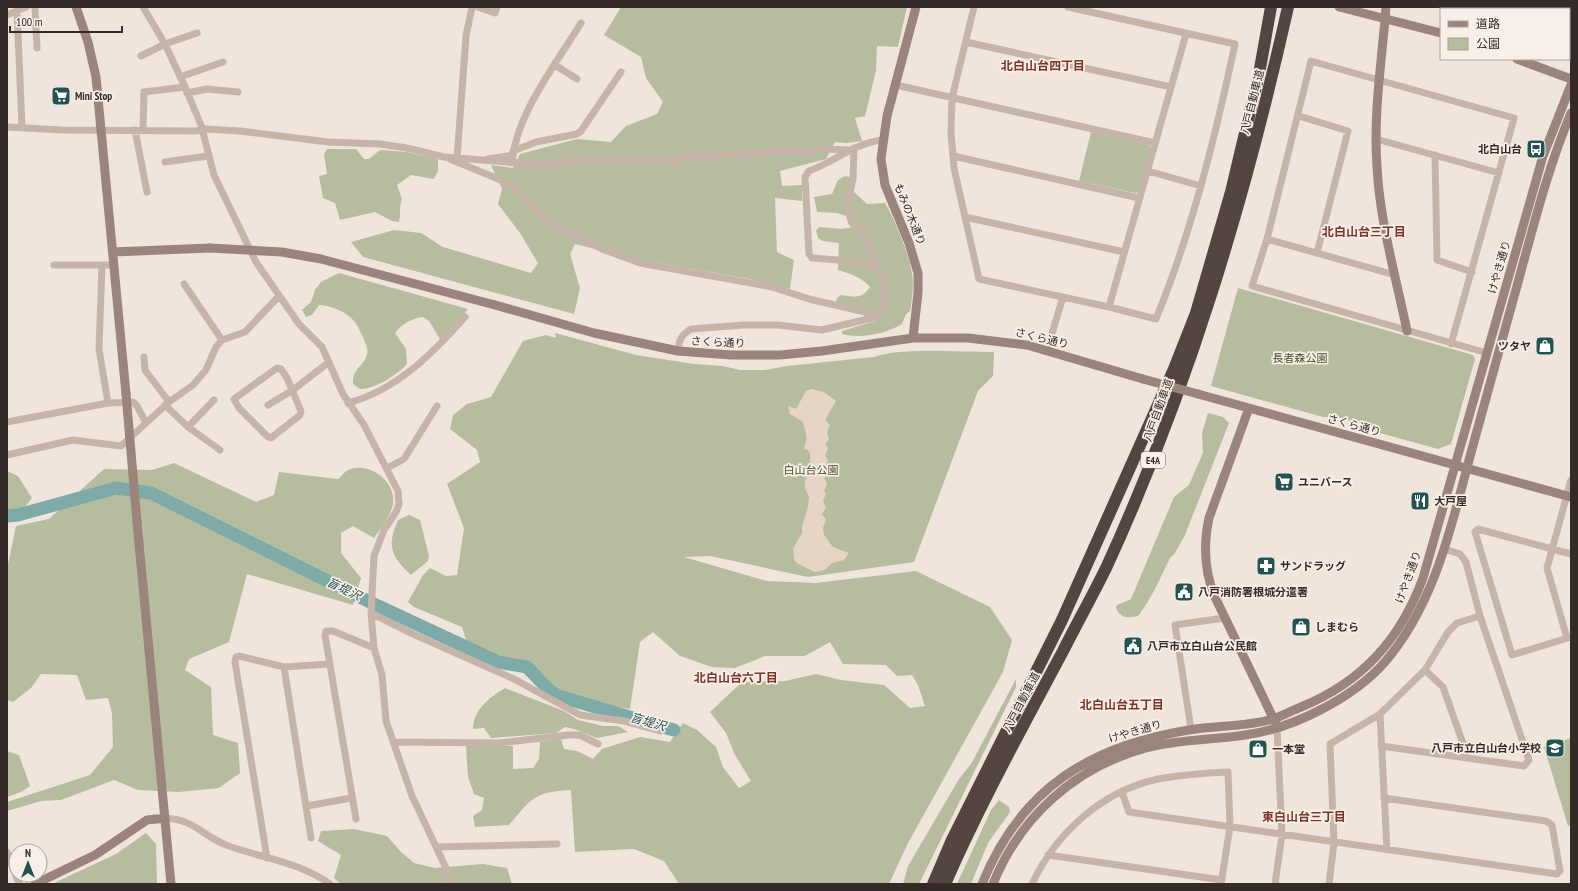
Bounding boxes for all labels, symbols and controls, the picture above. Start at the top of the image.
scale bar [10,8,122,34]
legend [1440,8,1570,60]
text: 100 m [16,14,43,29]
text: 道路 [1476,16,1500,31]
text: 公園 [1476,36,1500,51]
district label: 北白山台四丁目 [1001,58,1085,73]
street label: 八戸自動車道 [1237,68,1267,136]
supermarket icon: Mini Stop [50,85,72,107]
place label: Mini Stop [75,89,112,103]
bus stop icon: 北白山台 [1525,138,1547,160]
place label: 北白山台 [1478,142,1522,156]
street label: もみの木通り [891,181,929,247]
district label: 北白山台三丁目 [1322,224,1406,239]
street label: けやき通り [1485,239,1513,295]
street label: さくら通り [1014,325,1070,351]
street label: さくら通り [690,334,746,350]
shop icon: ツタヤ [1534,335,1556,357]
place label: ツタヤ [1498,339,1531,353]
park label: 長者森公園 [1273,351,1328,365]
street label: 八戸自動車道 [1140,377,1176,443]
street label: さくら通り [1326,411,1382,439]
road number: E4A [1141,452,1165,468]
park label: 白山台公園 [784,463,839,477]
supermarket icon: ユニバース [1273,471,1295,493]
place label: ユニバース [1298,475,1352,489]
restaurant icon: 大戸屋 [1409,490,1431,512]
place label: 大戸屋 [1434,494,1467,508]
street label: けやき通り [1392,549,1424,605]
pharmacy icon: サンドラッグ [1255,555,1277,577]
place label: サンドラッグ [1280,559,1346,573]
water label: 盲堤沢 [325,574,365,604]
public building icon: 八戸消防署根城分遣署 [1173,581,1195,603]
place label: 八戸消防署根城分遣署 [1198,585,1308,599]
shop icon: しまむら [1290,616,1312,638]
place label: しまむら [1315,620,1359,634]
public building icon: 八戸市立白山台公民館 [1122,635,1144,657]
place label: 八戸市立白山台公民館 [1147,639,1257,653]
district label: 北白山台六丁目 [694,670,778,685]
street label: 八戸自動車道 [999,670,1043,734]
district label: 北白山台五丁目 [1080,697,1164,712]
water label: 盲堤沢 [629,709,669,734]
street label: けやき通り [1107,717,1163,745]
school or university icon: 八戸市立白山台小学校 [1544,737,1566,759]
shop icon: 一本堂 [1247,738,1269,760]
place label: 八戸市立白山台小学校 [1431,741,1541,755]
place label: 一本堂 [1272,742,1305,756]
district label: 東白山台三丁目 [1262,809,1346,824]
north arrow [8,843,48,883]
text: N [25,846,31,860]

